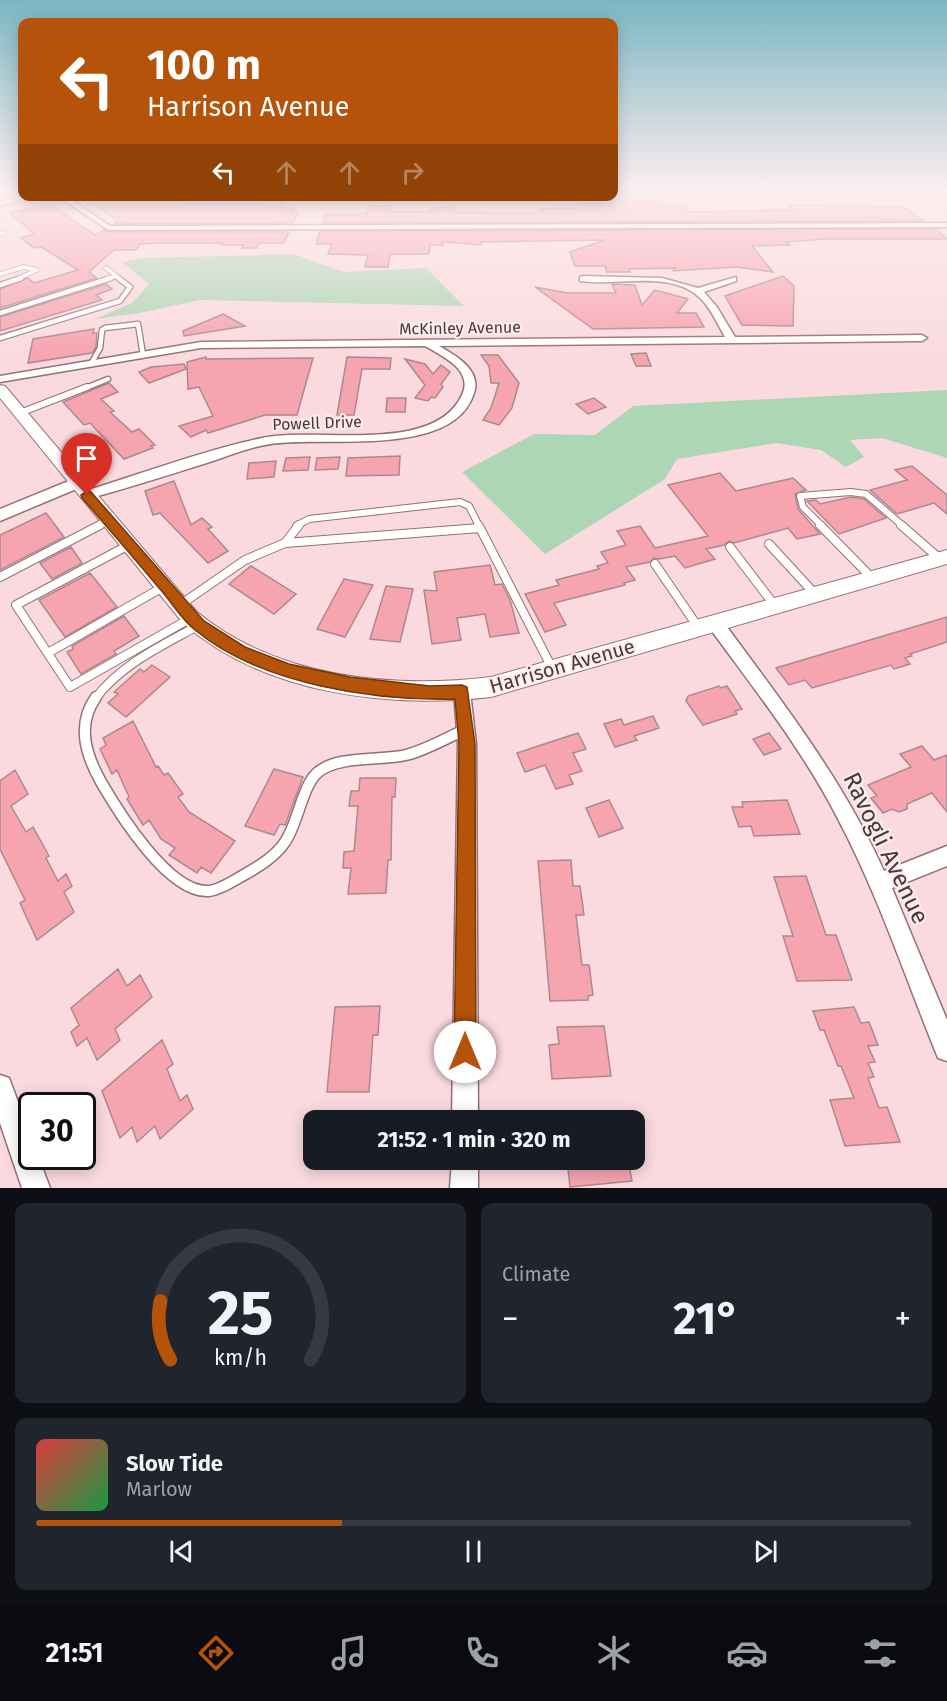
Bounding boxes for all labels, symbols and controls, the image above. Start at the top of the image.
text: 100 m [147,40,261,90]
icon: left [48,42,126,120]
text: Harrison Avenue [147,91,349,123]
icon: left [207,156,240,189]
icon: ahead [270,156,303,189]
icon: ahead [333,156,366,189]
icon: right [396,156,429,189]
street label: McKinley Avenue [399,317,521,339]
street label: Powell Drive [272,412,362,434]
pin [61,433,112,495]
icon: arrive [70,442,103,475]
street label: Harrison Avenue [487,634,637,698]
street label: Ravogli Avenue [837,768,935,928]
position arrow [433,1020,497,1084]
speed limit sign: 30 [18,1092,96,1170]
text: 21:52 · 1 min · 320 m [377,1126,571,1153]
text: Climate [502,1262,570,1286]
text: 25 [208,1276,273,1351]
text: 21° [673,1292,740,1346]
text: − [502,1299,519,1339]
text: + [895,1299,911,1339]
text: km/h [214,1345,267,1371]
text: Slow Tide [126,1450,223,1477]
text: Marlow [126,1477,192,1501]
icon: previous [165,1535,198,1568]
icon: pause [457,1535,490,1568]
icon: next [749,1535,782,1568]
icon: directions [195,1632,237,1674]
icon: music [328,1632,370,1674]
icon: phone [461,1632,503,1674]
icon: climate [593,1632,635,1674]
icon: car [726,1632,768,1674]
icon: filters [859,1632,901,1674]
text: 21:51 [45,1637,104,1669]

